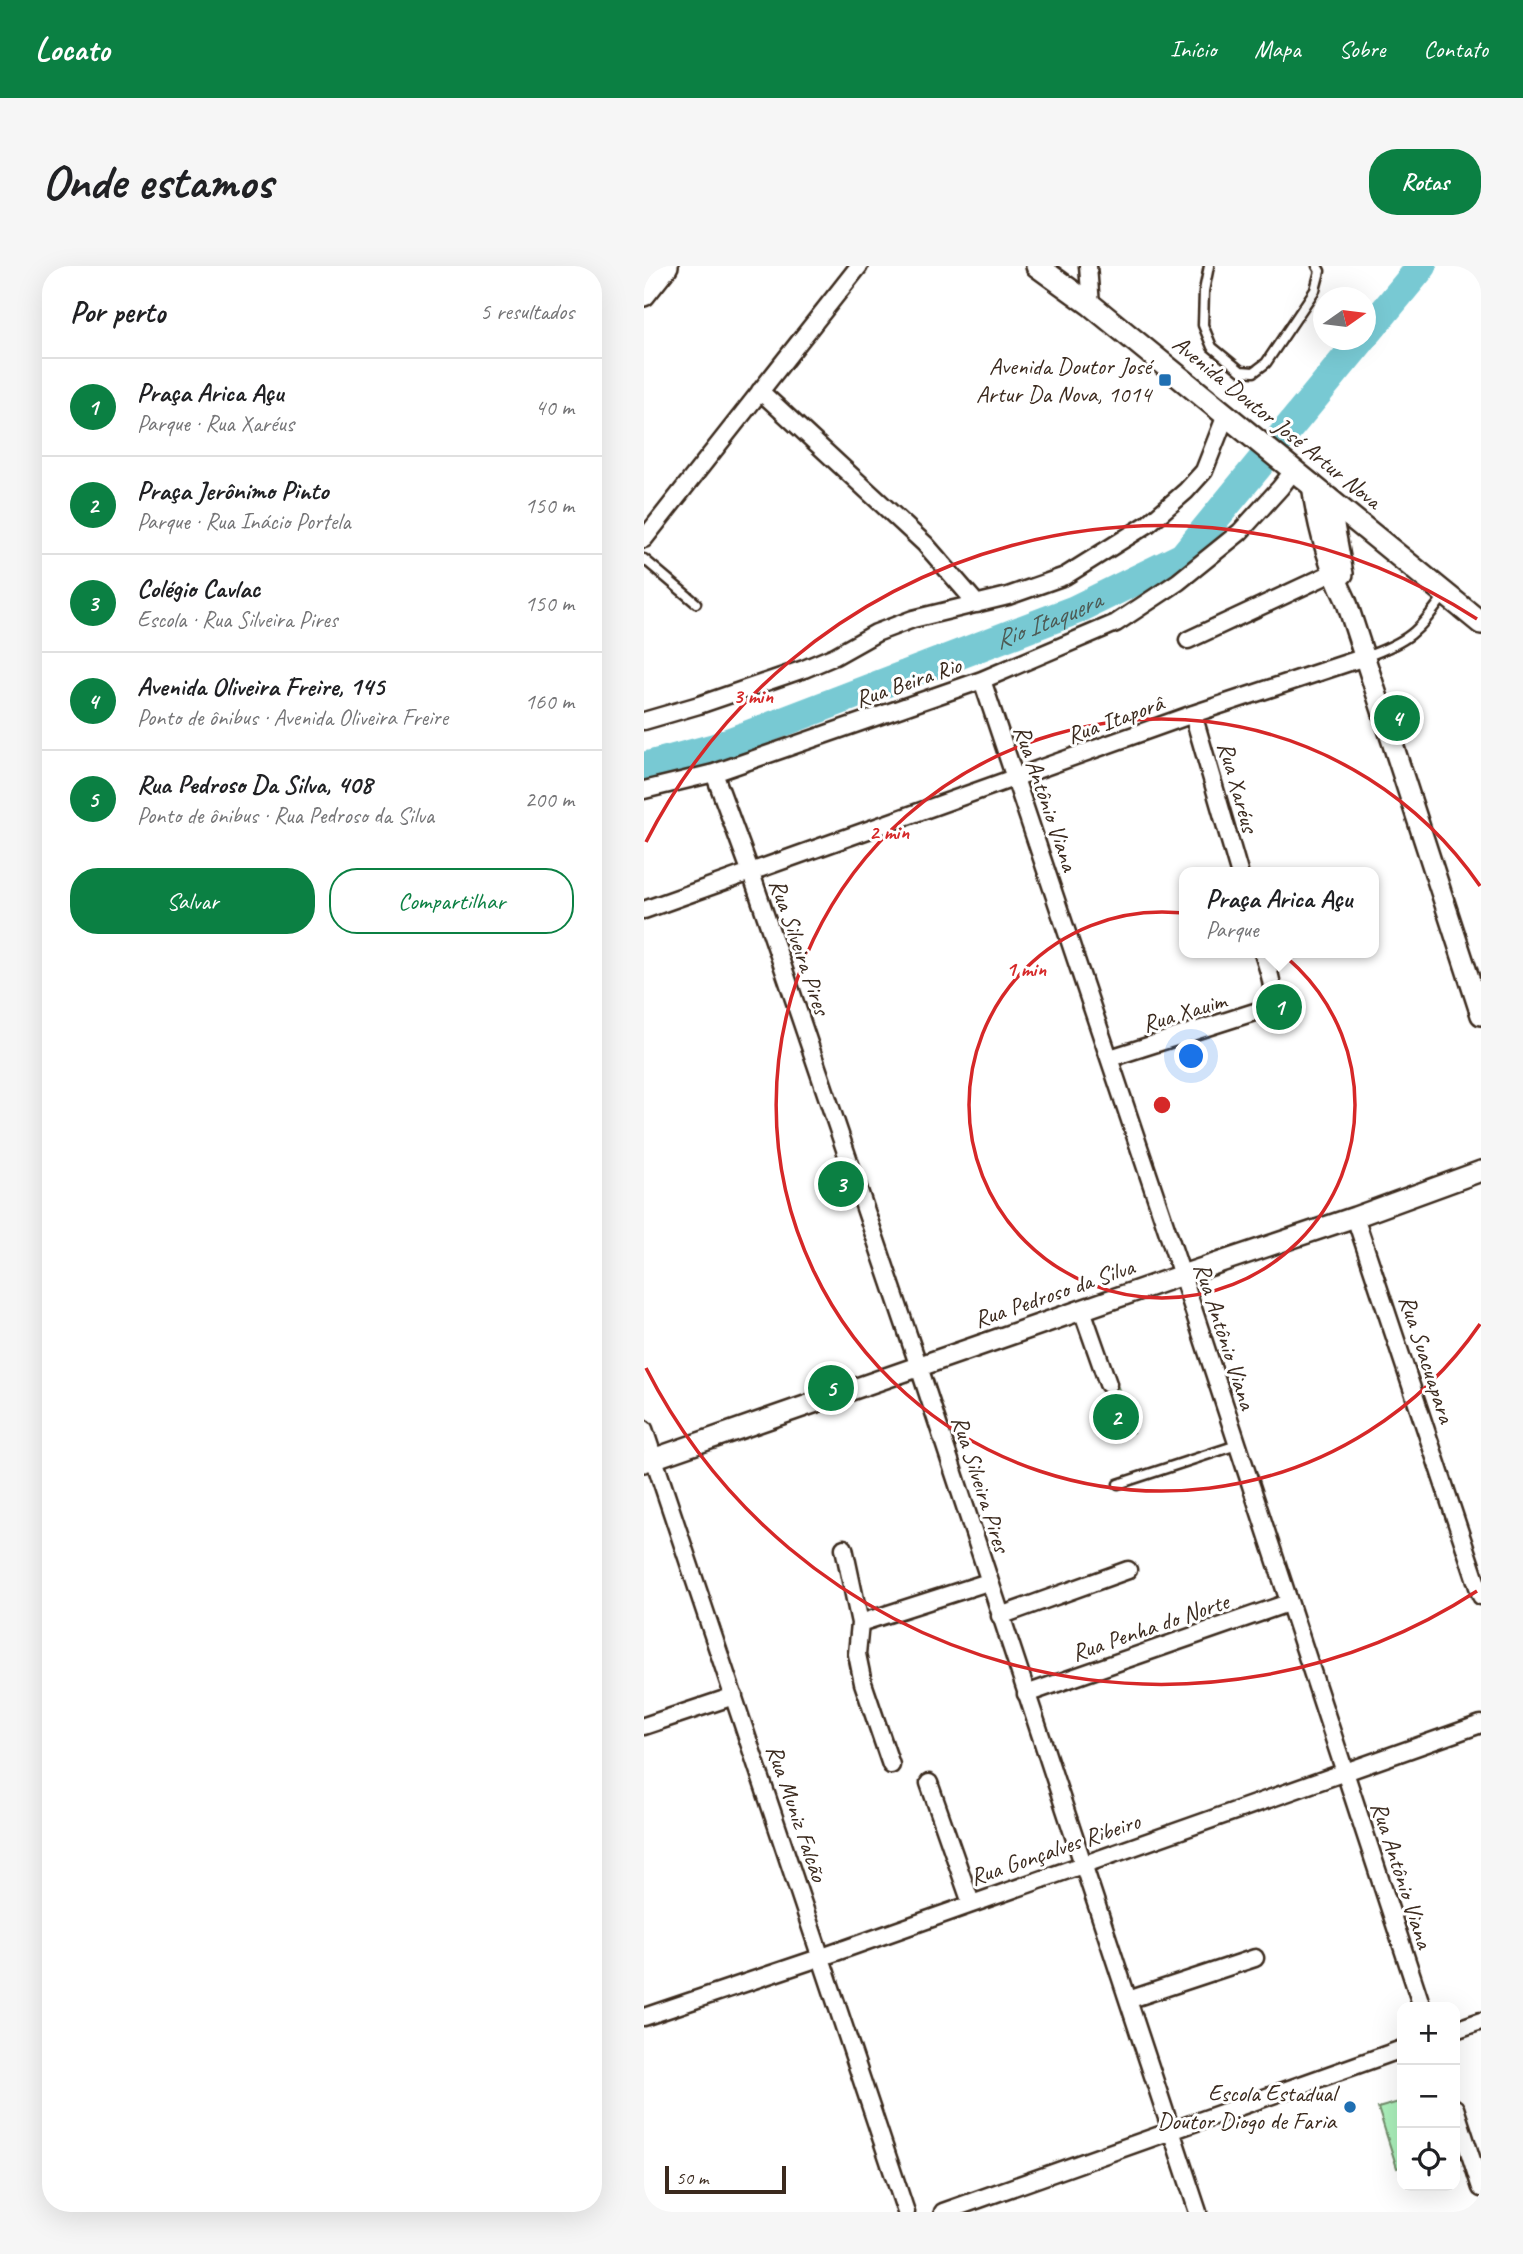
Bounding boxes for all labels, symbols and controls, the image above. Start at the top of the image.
text: Locato [35,28,109,70]
text: Início [1170,34,1216,64]
text: Mapa [1254,34,1301,64]
text: Sobre [1339,34,1385,64]
text: Contato [1423,34,1488,64]
button: Rotas [1369,149,1481,215]
text: Onde estamos [42,151,272,213]
north arrow [1313,287,1376,350]
text: Por perto [70,293,165,331]
text: 5 resultados [480,297,574,326]
street label: Avenida Doutor José Artur Nova [1166,329,1389,517]
place label: Avenida Doutor José Artur Da Nova, 1014 [976,351,1155,409]
marker: Avenida Doutor José Artur Da Nova, 1014 [1157,372,1173,388]
text: Praça Arica Açu [137,376,283,409]
text: 1 [88,393,98,422]
text: 40 m [535,393,574,422]
text: Parque · Rua Xaréus [137,409,294,438]
text: Praça Jerônimo Pinto [137,474,328,507]
text: 2 [88,491,98,520]
text: 150 m [525,491,574,520]
text: Parque · Rua Inácio Portela [137,507,350,536]
text: Colégio Cavlac [137,572,260,605]
water label: Rio Itaquera [990,582,1110,656]
text: 3 [88,589,98,618]
text: 150 m [525,589,574,618]
text: Escola · Rua Silveira Pires [137,605,338,634]
street label: Rua Beira Rio [851,649,966,714]
text: Avenida Oliveira Freire, 145 [137,670,384,703]
text: 3 min [733,683,773,709]
text: 4 [88,687,98,716]
text: 160 m [525,687,574,716]
street label: Rua Itaporâ [1063,687,1169,750]
pin: 4 [1374,692,1420,744]
text: Ponto de ônibus · Avenida Oliveira Freire [137,703,448,732]
street label: Rua Antônio Viana [1007,721,1085,876]
street label: Rua Xaréus [1211,738,1266,838]
text: Rua Pedroso Da Silva, 408 [137,768,372,801]
text: 5 [88,785,98,814]
text: 200 m [525,785,574,814]
text: Ponto de ônibus · Rua Pedroso da Silva [137,801,434,830]
text: 2 min [869,819,909,845]
popup [1179,867,1379,958]
button: Salvar [70,868,315,934]
button: Compartilhar [329,868,574,934]
street label: Rua Silveira Pires [763,875,838,1021]
text: Praça Arica Açu [1206,882,1352,915]
text: Parque [1206,915,1259,944]
text: 1 min [1006,956,1046,982]
pin: 1 [1256,981,1302,1033]
street label: Rua Xauim [1139,984,1232,1039]
your location [1174,1039,1208,1073]
centre of rings [1150,1093,1174,1117]
pin: 3 [818,1158,864,1210]
street label: Rua Pedroso da Silva [970,1251,1139,1334]
street label: Rua Antônio Viana [1187,1259,1263,1414]
street label: Rua Suacuapara [1392,1291,1462,1428]
pin: 5 [808,1362,854,1414]
pin: 2 [1093,1391,1139,1443]
street label: Rua Silveira Pires [945,1412,1018,1558]
street label: Rua Penha do Norte [1068,1585,1235,1668]
street label: Rua Muniz Falcão [760,1741,835,1887]
street label: Rua Antônio Viana [1364,1798,1440,1953]
street label: Rua Gonçalves Ribeiro [966,1805,1145,1892]
map controls [1397,2002,1460,2191]
button: + [1397,2002,1460,2065]
button: − [1397,2065,1460,2128]
place label: Escola Estadual Doutor Diogo de Faria [1157,2078,1340,2136]
marker: Escola Estadual Doutor Diogo de Faria [1342,2099,1358,2115]
button: locate [1397,2128,1460,2191]
scale bar [665,2163,786,2195]
text: 50 m [676,2166,708,2190]

